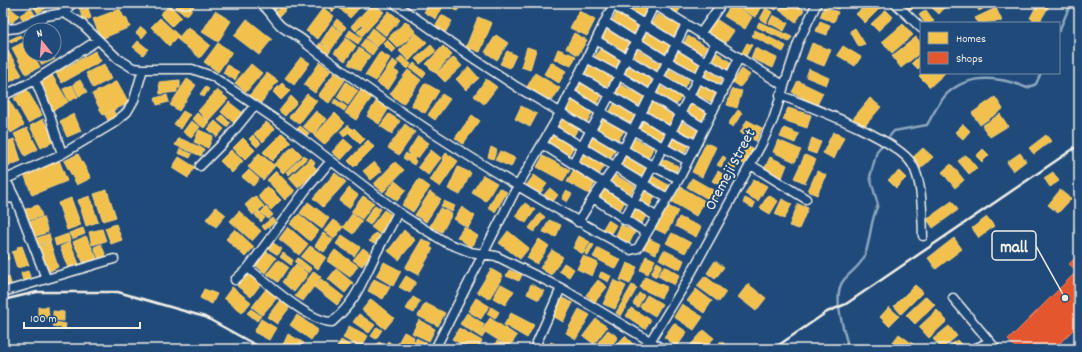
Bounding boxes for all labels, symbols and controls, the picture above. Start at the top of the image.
north arrow [22,22,62,62]
legend [920,22,1060,74]
text: N [35,26,45,43]
text: Homes [956,31,986,48]
text: Shops [956,51,983,68]
street label: Oremeji Street [700,125,762,215]
callout: mall [992,231,1036,260]
text: mall [1000,237,1029,261]
scale bar [24,304,140,330]
text: 100 m [30,311,57,328]

